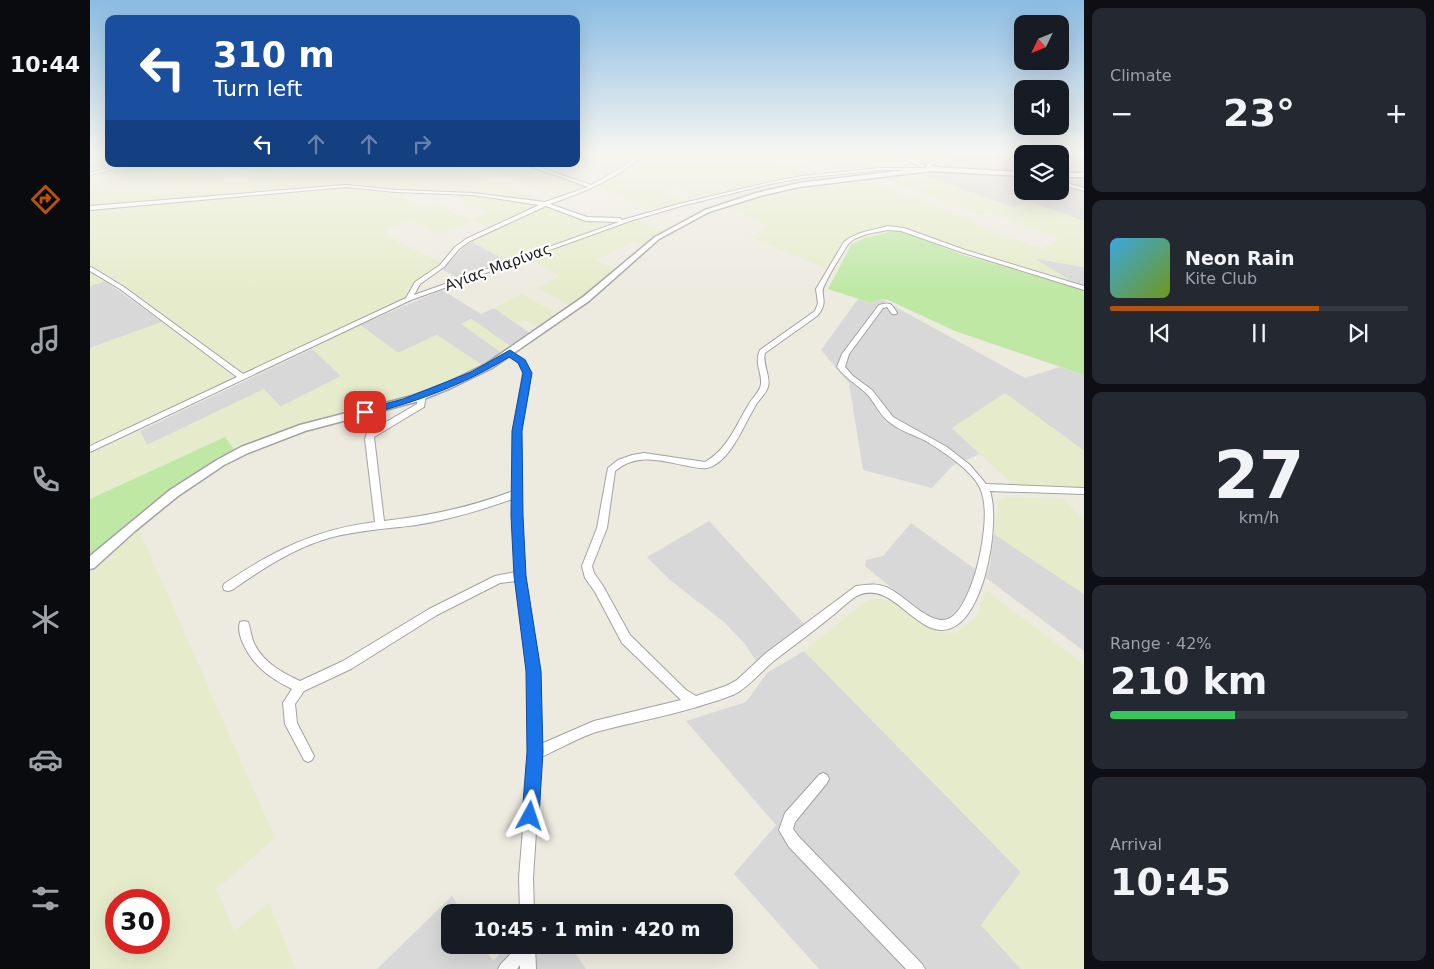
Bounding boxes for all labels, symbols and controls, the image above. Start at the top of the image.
north arrow [1014,15,1069,70]
map controls [1014,15,1069,200]
icon: left [130,35,195,100]
text: 310 m [213,35,335,75]
text: 10:44 [10,52,80,77]
text: Climate [1110,66,1172,85]
text: Turn left [213,76,302,101]
button: sound [1014,80,1069,135]
text: 23° [1223,91,1295,135]
text: − [1110,97,1133,130]
text: + [1385,97,1408,130]
icon: left [249,130,277,158]
icon: ahead [302,130,330,158]
icon: ahead [355,130,383,158]
icon: right [408,130,436,158]
button: layers [1014,145,1069,200]
icon: directions [28,182,63,217]
street label: Αγίας Μαρίνας [442,239,554,295]
text: Neon Rain [1185,247,1294,269]
text: Kite Club [1185,269,1257,288]
icon: previous [1146,319,1174,347]
icon: pause [1245,319,1273,347]
icon: next [1344,319,1372,347]
icon: music [28,322,63,357]
pin [344,391,386,433]
icon: arrive [351,398,379,426]
text: 27 [1214,438,1304,513]
icon: phone [28,462,63,497]
text: km/h [1239,508,1279,527]
icon: climate [28,602,63,637]
text: Range · 42% [1110,634,1212,653]
text: 210 km [1110,659,1267,703]
icon: car [28,742,63,777]
position arrow [503,789,555,841]
text: Arrival [1110,835,1162,854]
text: 10:45 [1110,860,1231,904]
icon: filters [28,881,63,916]
speed limit sign: 30 [105,889,170,954]
text: 10:45 · 1 min · 420 m [473,918,701,940]

